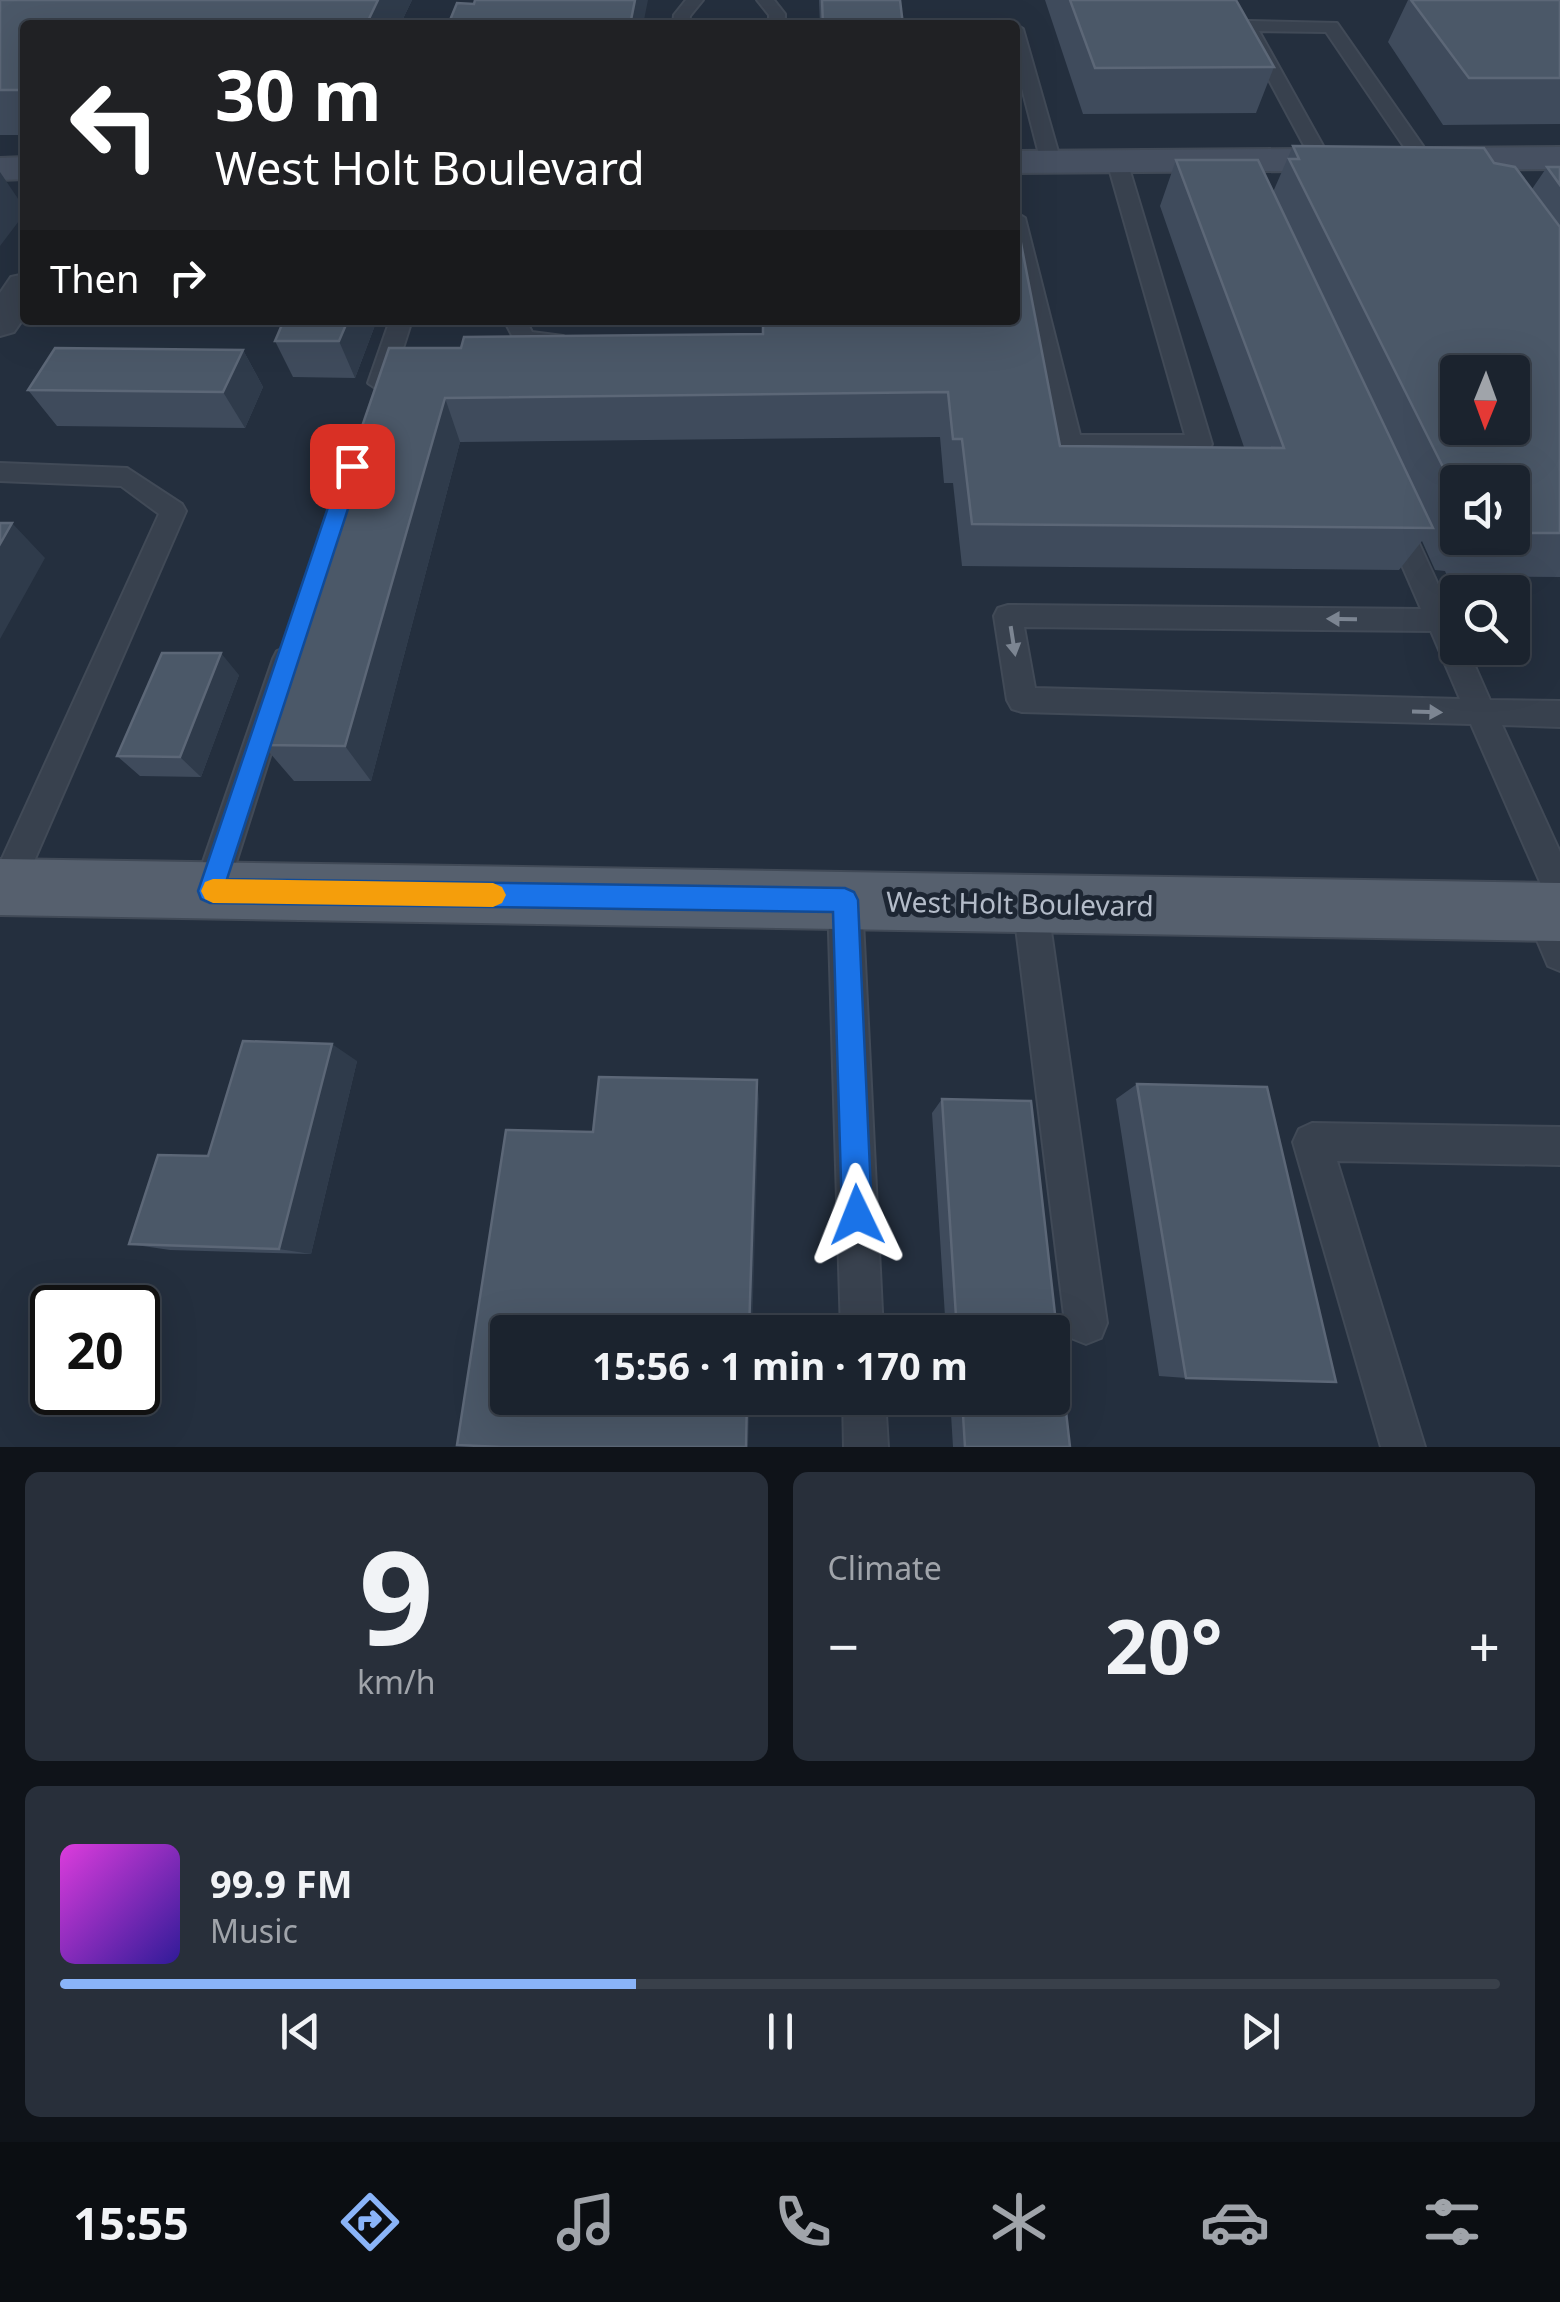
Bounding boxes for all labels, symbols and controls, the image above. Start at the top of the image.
text: 30 m [215,46,382,142]
icon: left [50,60,180,190]
text: West Holt Boulevard [215,137,645,198]
icon: right [160,250,215,305]
text: Then [50,252,140,304]
north arrow [1440,355,1530,445]
map controls [1440,355,1530,665]
pin [310,424,395,509]
icon: arrive [325,439,380,494]
button: sound [1440,465,1530,555]
button: search [1440,575,1530,665]
one-way arrow [1326,611,1358,627]
one-way arrow [1005,626,1021,658]
one-way arrow [1412,704,1444,720]
street label: West Holt Boulevard [886,882,1154,924]
position arrow [805,1163,909,1267]
speed limit sign: 20 [30,1285,160,1415]
text: 15:56 · 1 min · 170 m [592,1339,968,1391]
text: 9 [359,1506,433,1683]
text: Climate [828,1546,942,1589]
text: 20° [1105,1594,1223,1696]
text: − [828,1608,859,1683]
text: + [1469,1608,1500,1683]
text: km/h [357,1660,436,1703]
text: 99.9 FM [210,1857,352,1909]
text: Music [210,1909,298,1952]
icon: previous [273,2004,328,2059]
icon: pause [753,2004,808,2059]
icon: next [1233,2004,1288,2059]
icon: directions [335,2187,405,2257]
icon: music [551,2187,621,2257]
icon: phone [768,2187,838,2257]
icon: climate [984,2187,1054,2257]
icon: car [1200,2187,1270,2257]
icon: filters [1417,2187,1487,2257]
text: 15:55 [73,2192,189,2253]

